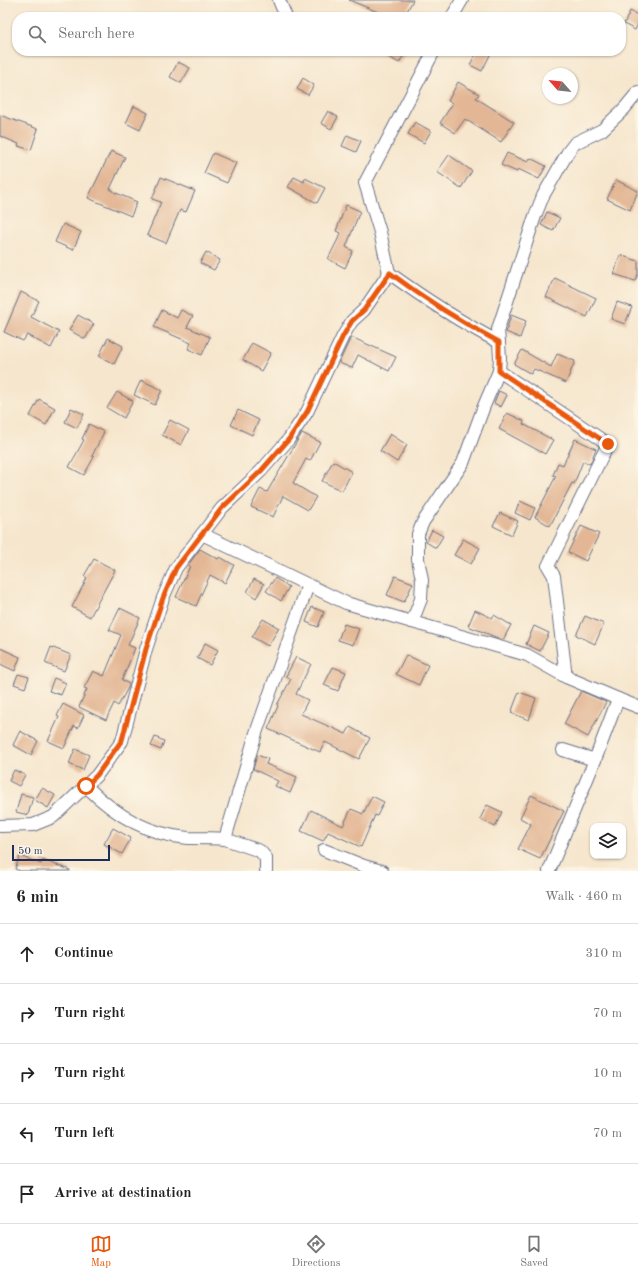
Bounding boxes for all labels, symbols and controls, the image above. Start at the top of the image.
search box [12,12,626,56]
icon: search [26,23,48,45]
text: Search here [58,27,135,42]
north arrow [542,68,578,104]
route end [599,435,617,453]
route start [77,777,95,795]
map controls [590,823,626,859]
button: layers [590,823,626,859]
scale bar [12,843,110,862]
text: 50 m [18,846,43,857]
text: 6 min [16,889,59,906]
text: Walk · 460 m [545,890,622,903]
icon: ahead [16,943,38,965]
text: Continue [54,946,113,961]
text: 310 m [585,947,622,960]
icon: right [16,1003,38,1025]
text: Turn right [54,1006,125,1021]
text: 70 m [593,1007,622,1020]
icon: right [16,1063,38,1085]
text: Turn right [54,1066,125,1081]
text: 10 m [593,1067,622,1080]
icon: left [16,1123,38,1145]
text: Turn left [54,1126,114,1141]
text: 70 m [593,1127,622,1140]
icon: arrive [16,1183,38,1205]
text: Arrive at destination [54,1186,192,1201]
tab: Map [90,1233,112,1271]
tab: Directions [292,1233,340,1271]
tab: Saved [520,1233,548,1271]

